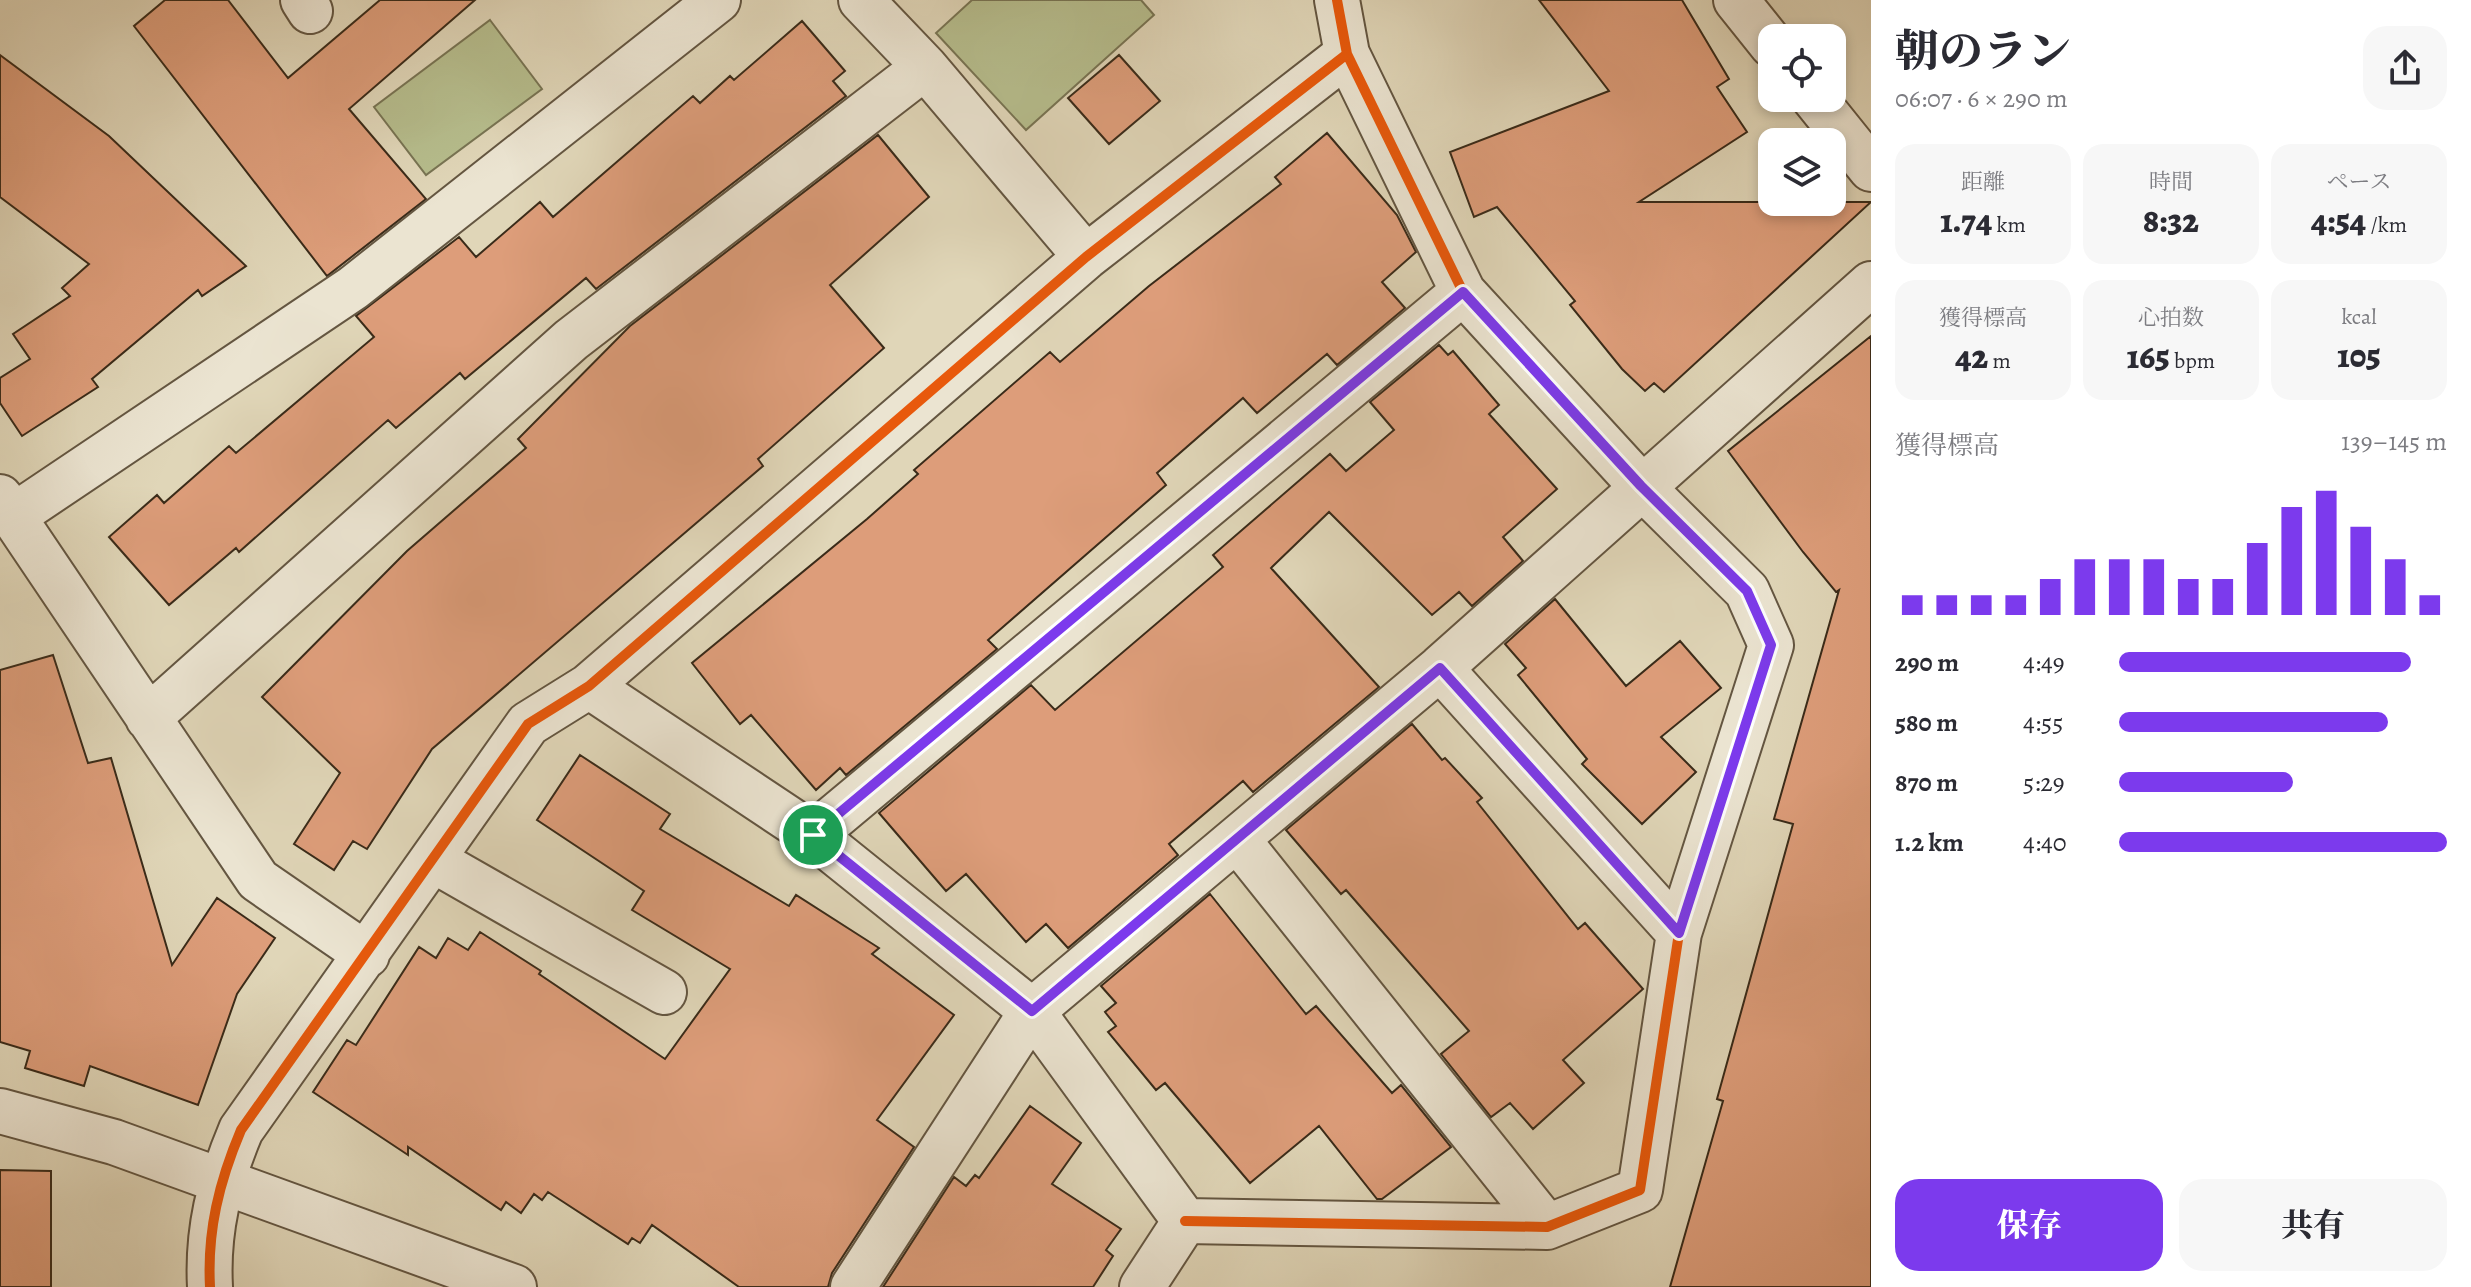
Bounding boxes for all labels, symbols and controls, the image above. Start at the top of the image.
text: 朝のラン [1895,21,2071,81]
map controls [1758,24,1846,216]
button: locate [1758,24,1846,112]
button: share [2363,26,2447,110]
text: 06:07 · 6 × 290 m [1895,81,2068,116]
button: layers [1758,128,1846,216]
text: 距離 [1961,167,2005,197]
text: 時間 [2149,167,2193,197]
text: ペース [2327,167,2391,197]
text: 1.74 [1940,197,1992,244]
text: 8:32 [2143,197,2199,244]
text: 4:54 [2311,197,2366,244]
text: km [1992,210,2026,240]
text: /km [2366,210,2407,240]
text: kcal [2341,302,2377,332]
text: 獲得標高 [1939,303,2027,333]
text: 心拍数 [2138,303,2204,333]
text: 105 [2337,332,2381,379]
text: 42 [1955,333,1988,380]
text: 165 [2127,333,2170,380]
text: m [1988,346,2011,376]
text: bpm [2170,346,2215,376]
text: 139–145 m [2341,424,2447,459]
text: 獲得標高 [1895,428,1999,463]
text: 290 m [1895,645,1959,680]
text: 4:49 [2023,645,2065,680]
text: 580 m [1895,705,1958,740]
text: 4:55 [2023,705,2063,740]
text: 870 m [1895,765,1958,800]
text: 5:29 [2023,765,2065,800]
pin [779,801,847,869]
icon: arrive [791,813,835,857]
text: 1.2 km [1895,825,1964,860]
text: 4:40 [2023,825,2067,860]
button: 保存 [1895,1179,2163,1271]
button: 共有 [2179,1179,2447,1271]

